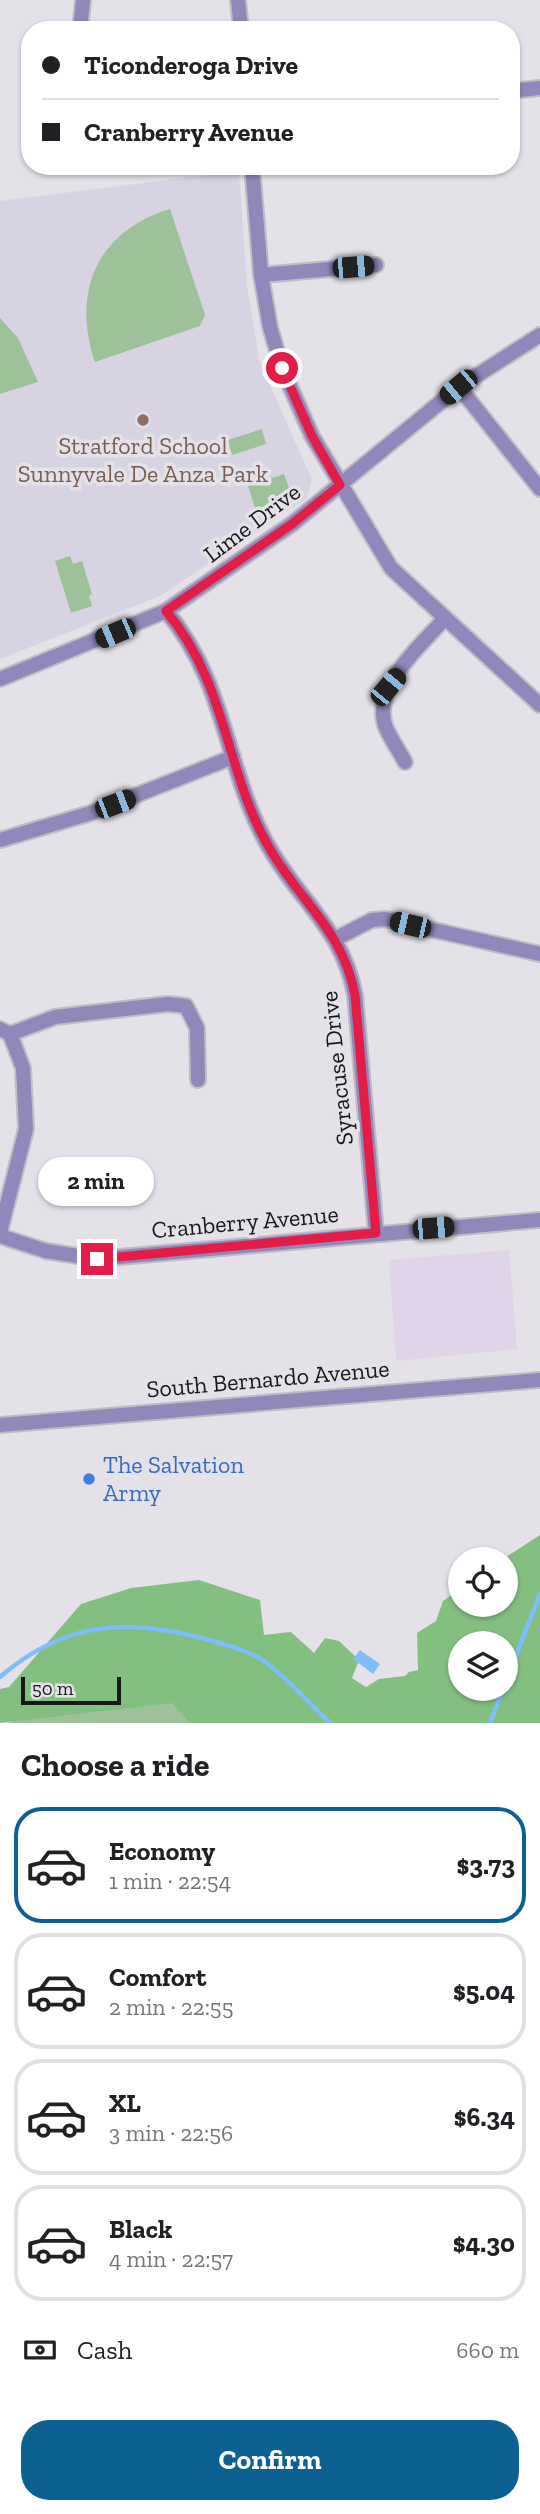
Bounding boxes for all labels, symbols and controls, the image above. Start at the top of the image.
text: Ticonderoga Drive [84,49,298,81]
text: Cranberry Avenue [84,116,293,148]
car [332,255,375,279]
route start [266,352,298,384]
car [436,365,481,409]
marker: Stratford School Sunnyvale De Anza Park [135,412,151,428]
place label: Stratford School Sunnyvale De Anza Park [18,431,269,488]
street label: Lime Drive [198,477,306,568]
car [92,615,139,651]
car [367,664,410,710]
car [92,787,139,821]
car [388,910,433,940]
street label: Syracuse Drive [314,990,359,1147]
callout: 2 min [39,1158,155,1206]
text: 2 min [67,1167,125,1195]
street label: Cranberry Avenue [150,1199,340,1244]
car [412,1216,455,1240]
route end [81,1243,113,1275]
street label: South Bernardo Avenue [145,1353,391,1404]
place label: The Salvation Army [103,1450,244,1507]
marker: The Salvation Army [81,1471,97,1487]
map controls [448,1547,518,1701]
button: locate [448,1547,518,1617]
button: layers [448,1631,518,1701]
scale bar [21,1674,121,1706]
text: 50 m [32,1677,73,1700]
text: Choose a ride [21,1746,209,1784]
icon: car [25,1834,88,1897]
text: Economy [109,1835,215,1867]
text: $3.73 [456,1849,515,1881]
text: 1 min · 22:54 [109,1867,231,1895]
icon: car [25,1960,88,2023]
text: Comfort [109,1961,206,1993]
text: $5.04 [453,1975,515,2007]
text: 2 min · 22:55 [109,1993,233,2021]
icon: car [25,2086,88,2149]
text: XL [109,2087,141,2119]
text: $6.34 [454,2101,515,2133]
text: 3 min · 22:56 [109,2119,233,2147]
icon: car [25,2212,88,2275]
text: Black [109,2213,172,2245]
text: $4.30 [453,2227,515,2259]
text: 4 min · 22:57 [109,2245,233,2273]
icon: cash [21,2331,59,2369]
text: Cash [77,2334,132,2366]
text: 660 m [456,2336,519,2364]
button: Confirm [21,2420,519,2500]

